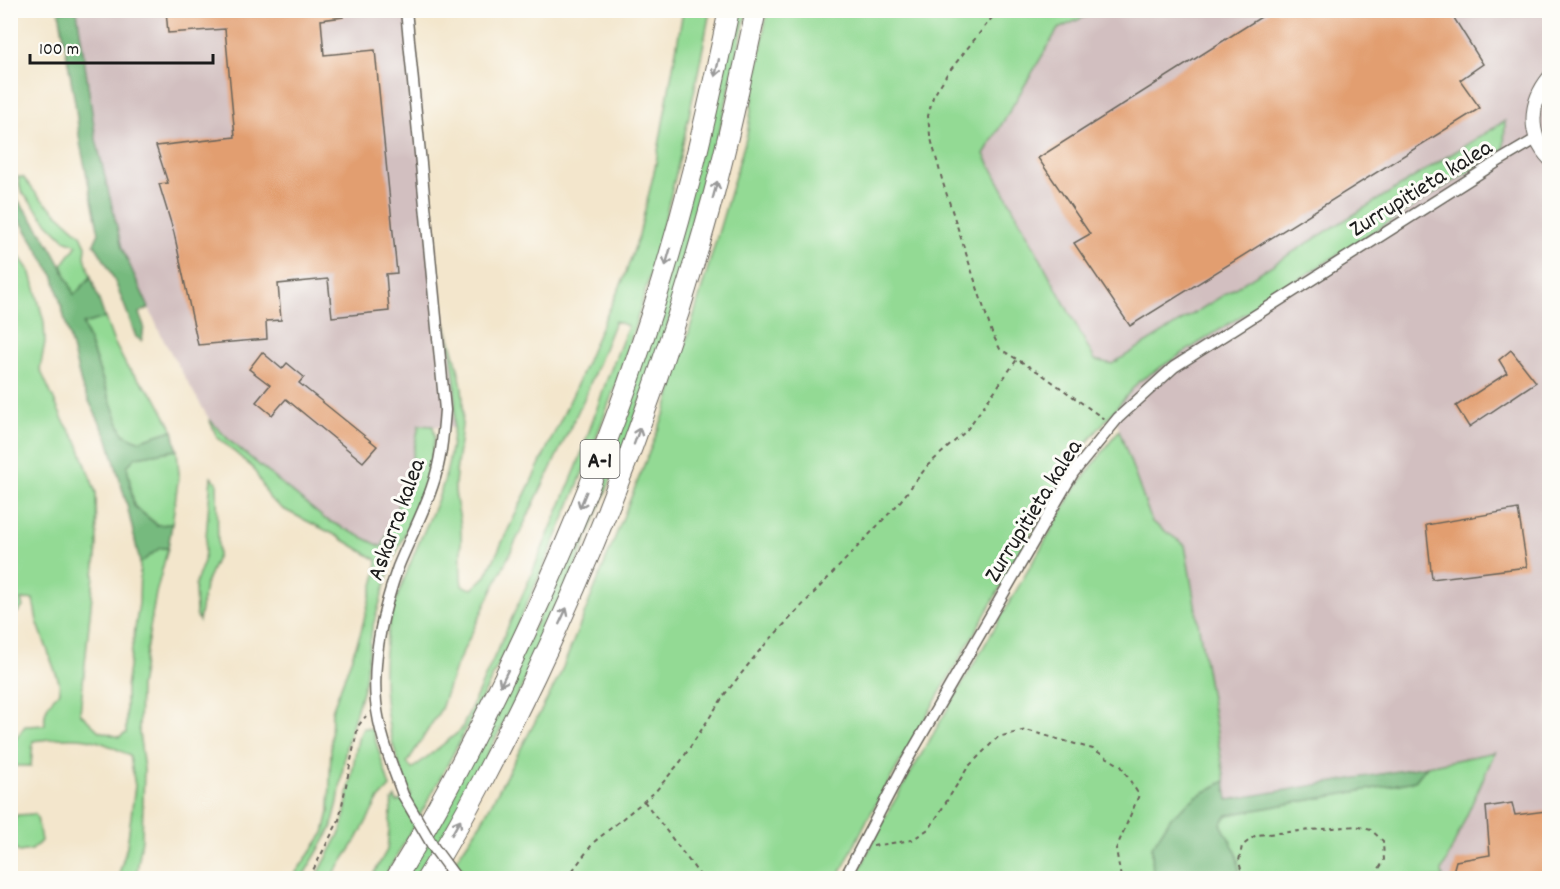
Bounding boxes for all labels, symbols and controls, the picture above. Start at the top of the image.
scale bar [30,27,213,65]
text: 100 m [39,38,79,63]
one-way arrow [711,57,722,77]
street label: Zurrupitieta kalea [1344,132,1500,247]
one-way arrow [709,181,721,200]
one-way arrow [662,247,673,266]
one-way arrow [632,427,643,445]
street label: Zurrupitieta kalea [977,433,1092,590]
road number: A-1 [580,440,620,478]
street label: Askarra kalea [360,454,436,586]
one-way arrow [577,490,588,509]
one-way arrow [558,608,570,626]
one-way arrow [498,669,509,687]
one-way arrow [451,819,462,837]

